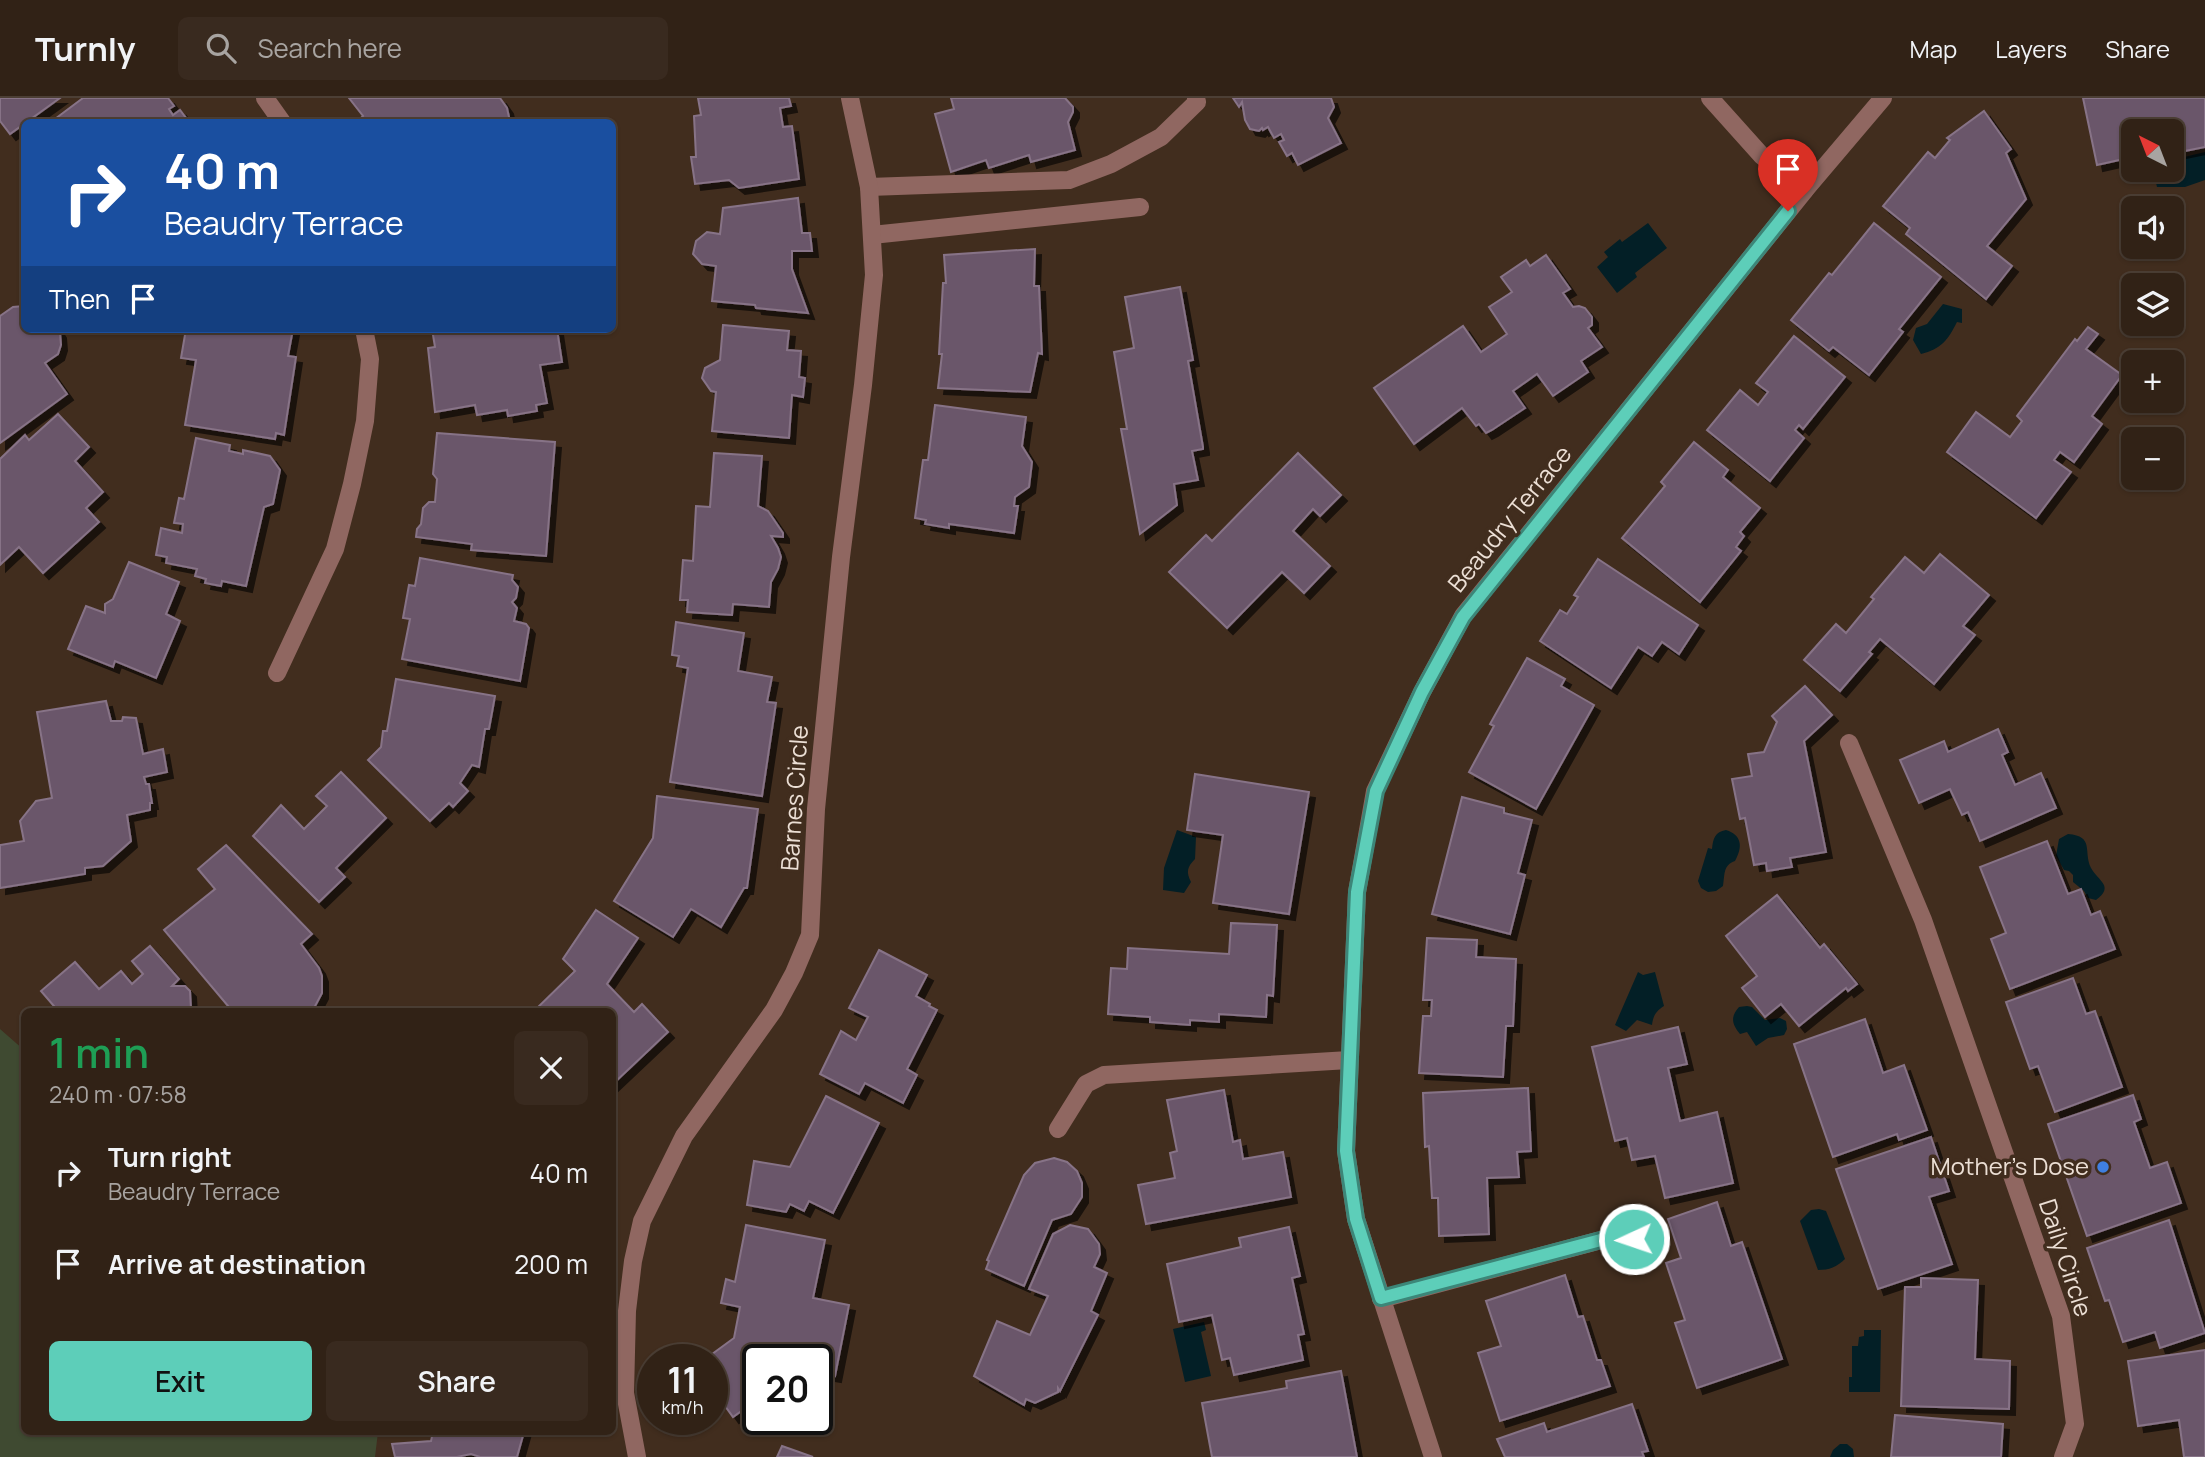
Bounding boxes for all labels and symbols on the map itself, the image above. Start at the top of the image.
north arrow [2121,119,2184,182]
pin [1758,139,1818,211]
street label: Beaudry Terrace [1439,438,1578,598]
street label: Barnes Circle [772,724,815,872]
place label: Mother's Dose [1930,1149,2089,1182]
marker: Mother's Dose [2095,1159,2111,1175]
street label: Daily Circle [2032,1194,2101,1321]
position arrow [1597,1202,1671,1276]
speed limit sign: 20 [742,1344,833,1435]

